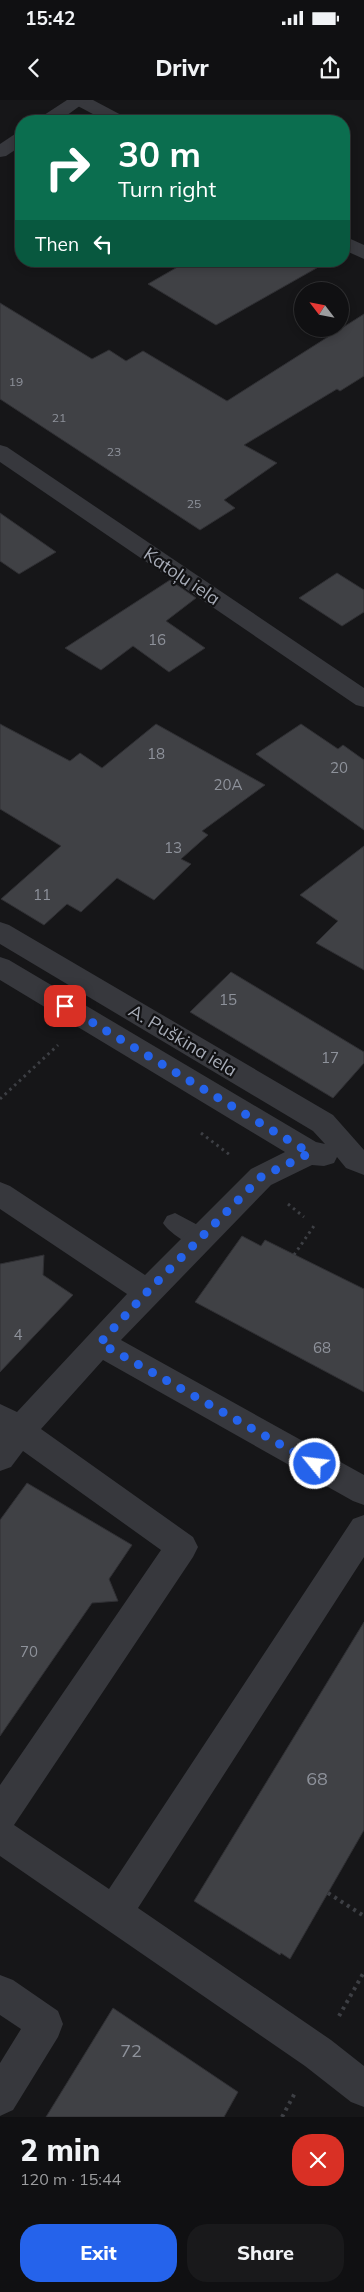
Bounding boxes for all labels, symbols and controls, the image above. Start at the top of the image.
text: 15:42 [25,6,75,30]
icon: back [20,54,48,82]
text: Drivr [155,54,209,82]
icon: share [316,54,344,82]
text: 30 m [118,132,201,176]
icon: right [35,135,100,200]
text: Turn right [118,175,216,203]
icon: left [89,230,117,258]
text: Then [35,232,79,256]
north arrow [294,282,349,338]
map controls [294,282,349,337]
house number: 19 [9,374,23,389]
house number: 21 [52,410,66,425]
house number: 23 [107,444,121,459]
house number: 25 [187,496,201,511]
street label: Katoļu iela [139,542,225,611]
house number: 16 [148,630,166,649]
house number: 18 [147,744,165,763]
house number: 20 [330,758,348,777]
house number: 20A [213,775,243,794]
house number: 13 [164,838,182,857]
house number: 11 [33,885,51,904]
pin [44,985,86,1027]
house number: 15 [219,990,237,1009]
icon: arrive [51,992,79,1020]
street label: A. Puškina iela [125,999,241,1081]
house number: 17 [321,1048,339,1067]
house number: 4 [13,1325,23,1344]
house number: 68 [313,1338,331,1357]
position arrow [288,1437,340,1489]
house number: 70 [20,1642,38,1661]
house number: 68 [306,1767,328,1790]
house number: 72 [120,2039,142,2062]
text: 2 min [20,2131,100,2169]
button: close [292,2134,344,2186]
text: 120 m · 15:44 [20,2169,121,2189]
button: Exit [20,2224,177,2282]
button: Share [187,2224,344,2282]

